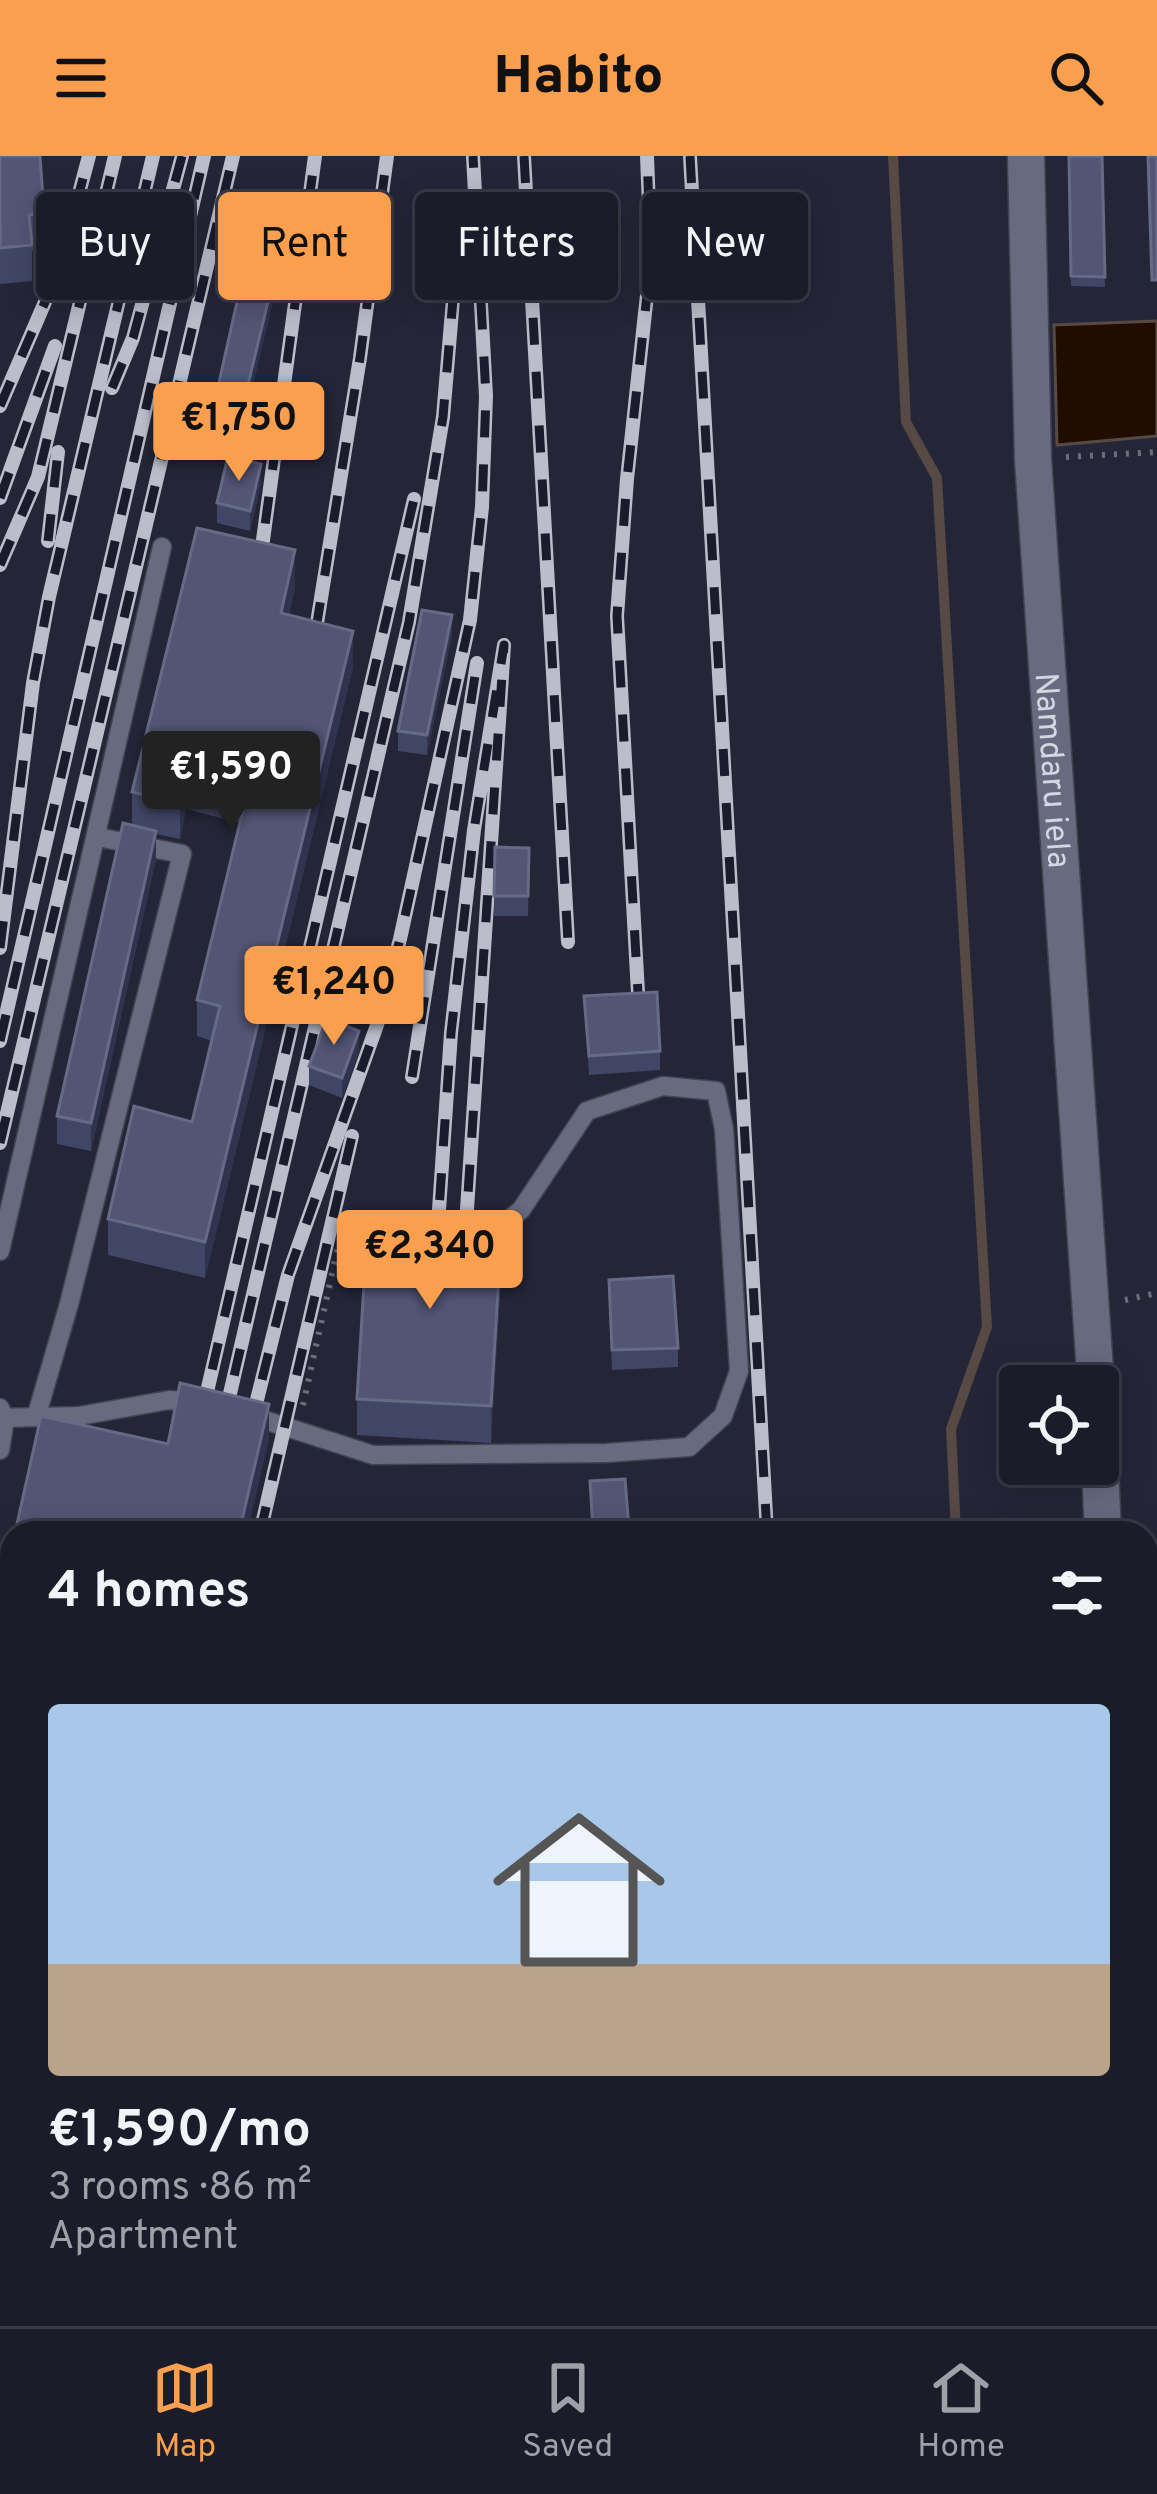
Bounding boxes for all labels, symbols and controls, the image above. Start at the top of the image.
text: Habito [494,44,663,113]
icon: menu [48,45,114,111]
icon: search [1043,45,1109,111]
chip: Buy [36,192,194,300]
chip: Rent [218,192,391,300]
chip: Filters [415,192,618,300]
chip: New [642,192,808,300]
pin: €1,750 [141,382,337,484]
text: €1,750 [180,396,298,445]
street label: Namdaru iela [1023,671,1078,870]
pin: €1,590 [133,731,329,833]
text: €1,590 [169,745,293,794]
pin: €1,240 [236,946,432,1048]
text: €1,240 [271,960,397,1009]
pin: €2,340 [332,1210,528,1312]
text: €2,340 [364,1224,496,1273]
map controls [999,1365,1119,1485]
button: locate [999,1365,1119,1485]
icon: filters [1044,1560,1110,1626]
text: 4 homes [48,1561,250,1626]
icon: home [471,1782,687,1998]
text: €1,590/mo [48,2100,311,2165]
text: 3 rooms · 86 m² [48,2165,312,2214]
text: Apartment [48,2214,238,2263]
tab: Map [152,2355,218,2469]
tab: Saved [522,2355,613,2469]
tab: Home [917,2355,1005,2469]

